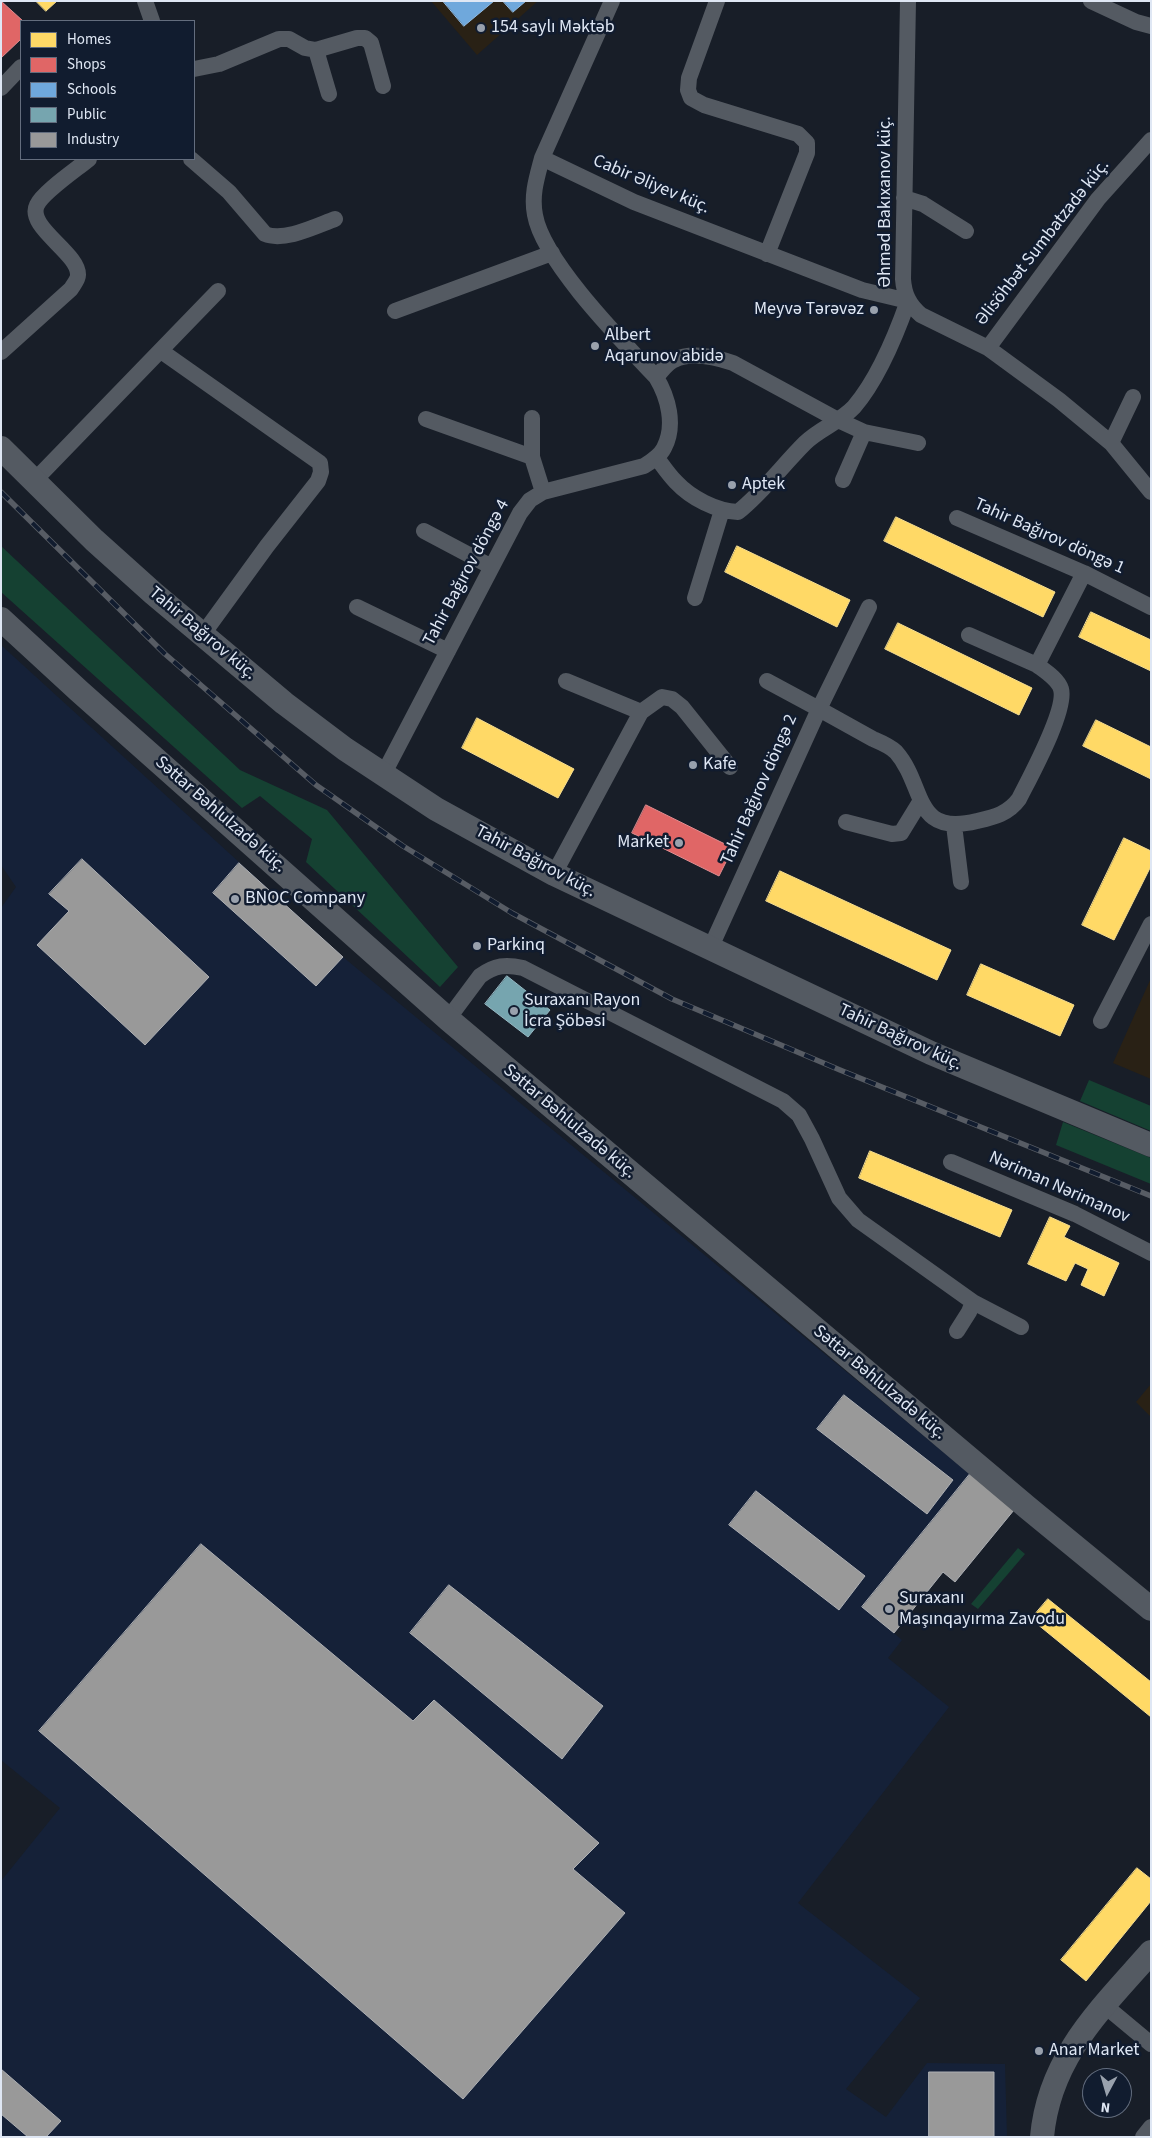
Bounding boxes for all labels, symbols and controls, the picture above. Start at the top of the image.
place label: 154 saylı Məktəb [491,17,615,39]
legend [20,20,195,160]
marker: 154 saylı Məktəb [475,22,487,34]
text: Homes [67,29,111,50]
text: Shops [67,54,106,75]
text: Schools [67,79,116,100]
text: Public [67,104,106,125]
street label: Əhməd Bakıxanov küç. [875,116,897,288]
text: Industry [67,129,119,150]
street label: Cabir Əliyev küç. [589,151,713,219]
street label: Əlisöhbət Sumbatzadə küç. [971,156,1115,330]
place label: Meyvə Tərəvəz [754,299,864,321]
marker: Meyvə Tərəvəz [868,304,880,316]
place label: Albert Aqarunov abidə [605,325,724,368]
marker: Albert Aqarunov abidə [589,340,601,352]
place label: Aptek [742,474,785,496]
marker: Aptek [726,479,738,491]
street label: Tahir Bağırov döngə 1 [970,494,1128,580]
street label: Tahir Bağırov döngə 4 [419,496,515,650]
street label: Tahir Bağırov küç. [144,583,260,685]
street label: Tahir Bağırov döngə 2 [717,711,803,869]
street label: Səttar Bəhlulzadə küç. [150,752,290,878]
place label: Kafe [703,754,736,776]
marker: Kafe [687,759,699,771]
street label: Tahir Bağırov küç. [471,821,599,903]
place label: Market [617,832,669,854]
marker: Market [673,837,685,849]
place label: BNOC Company [245,888,365,910]
marker: BNOC Company [229,893,241,905]
place label: Parkinq [487,935,545,957]
marker: Parkinq [471,940,483,952]
place label: Suraxanı Rayon İcra Şöbəsi [524,990,640,1032]
street label: Tahir Bağırov küç. [835,1000,965,1076]
marker: Suraxanı Rayon İcra Şöbəsi [508,1005,520,1017]
street label: Səttar Bəhlulzadə küç. [498,1060,640,1184]
street label: Nəriman Nərimanov [985,1147,1133,1229]
street label: Səttar Bəhlulzadə küç. [808,1321,950,1445]
place label: Suraxanı Maşınqayırma Zavodu [899,1588,1065,1630]
marker: Suraxanı Maşınqayırma Zavodu [883,1603,895,1615]
place label: Anar Market [1049,2040,1139,2062]
marker: Anar Market [1033,2045,1045,2057]
north arrow [1082,2068,1132,2118]
text: N [1100,2096,1111,2117]

